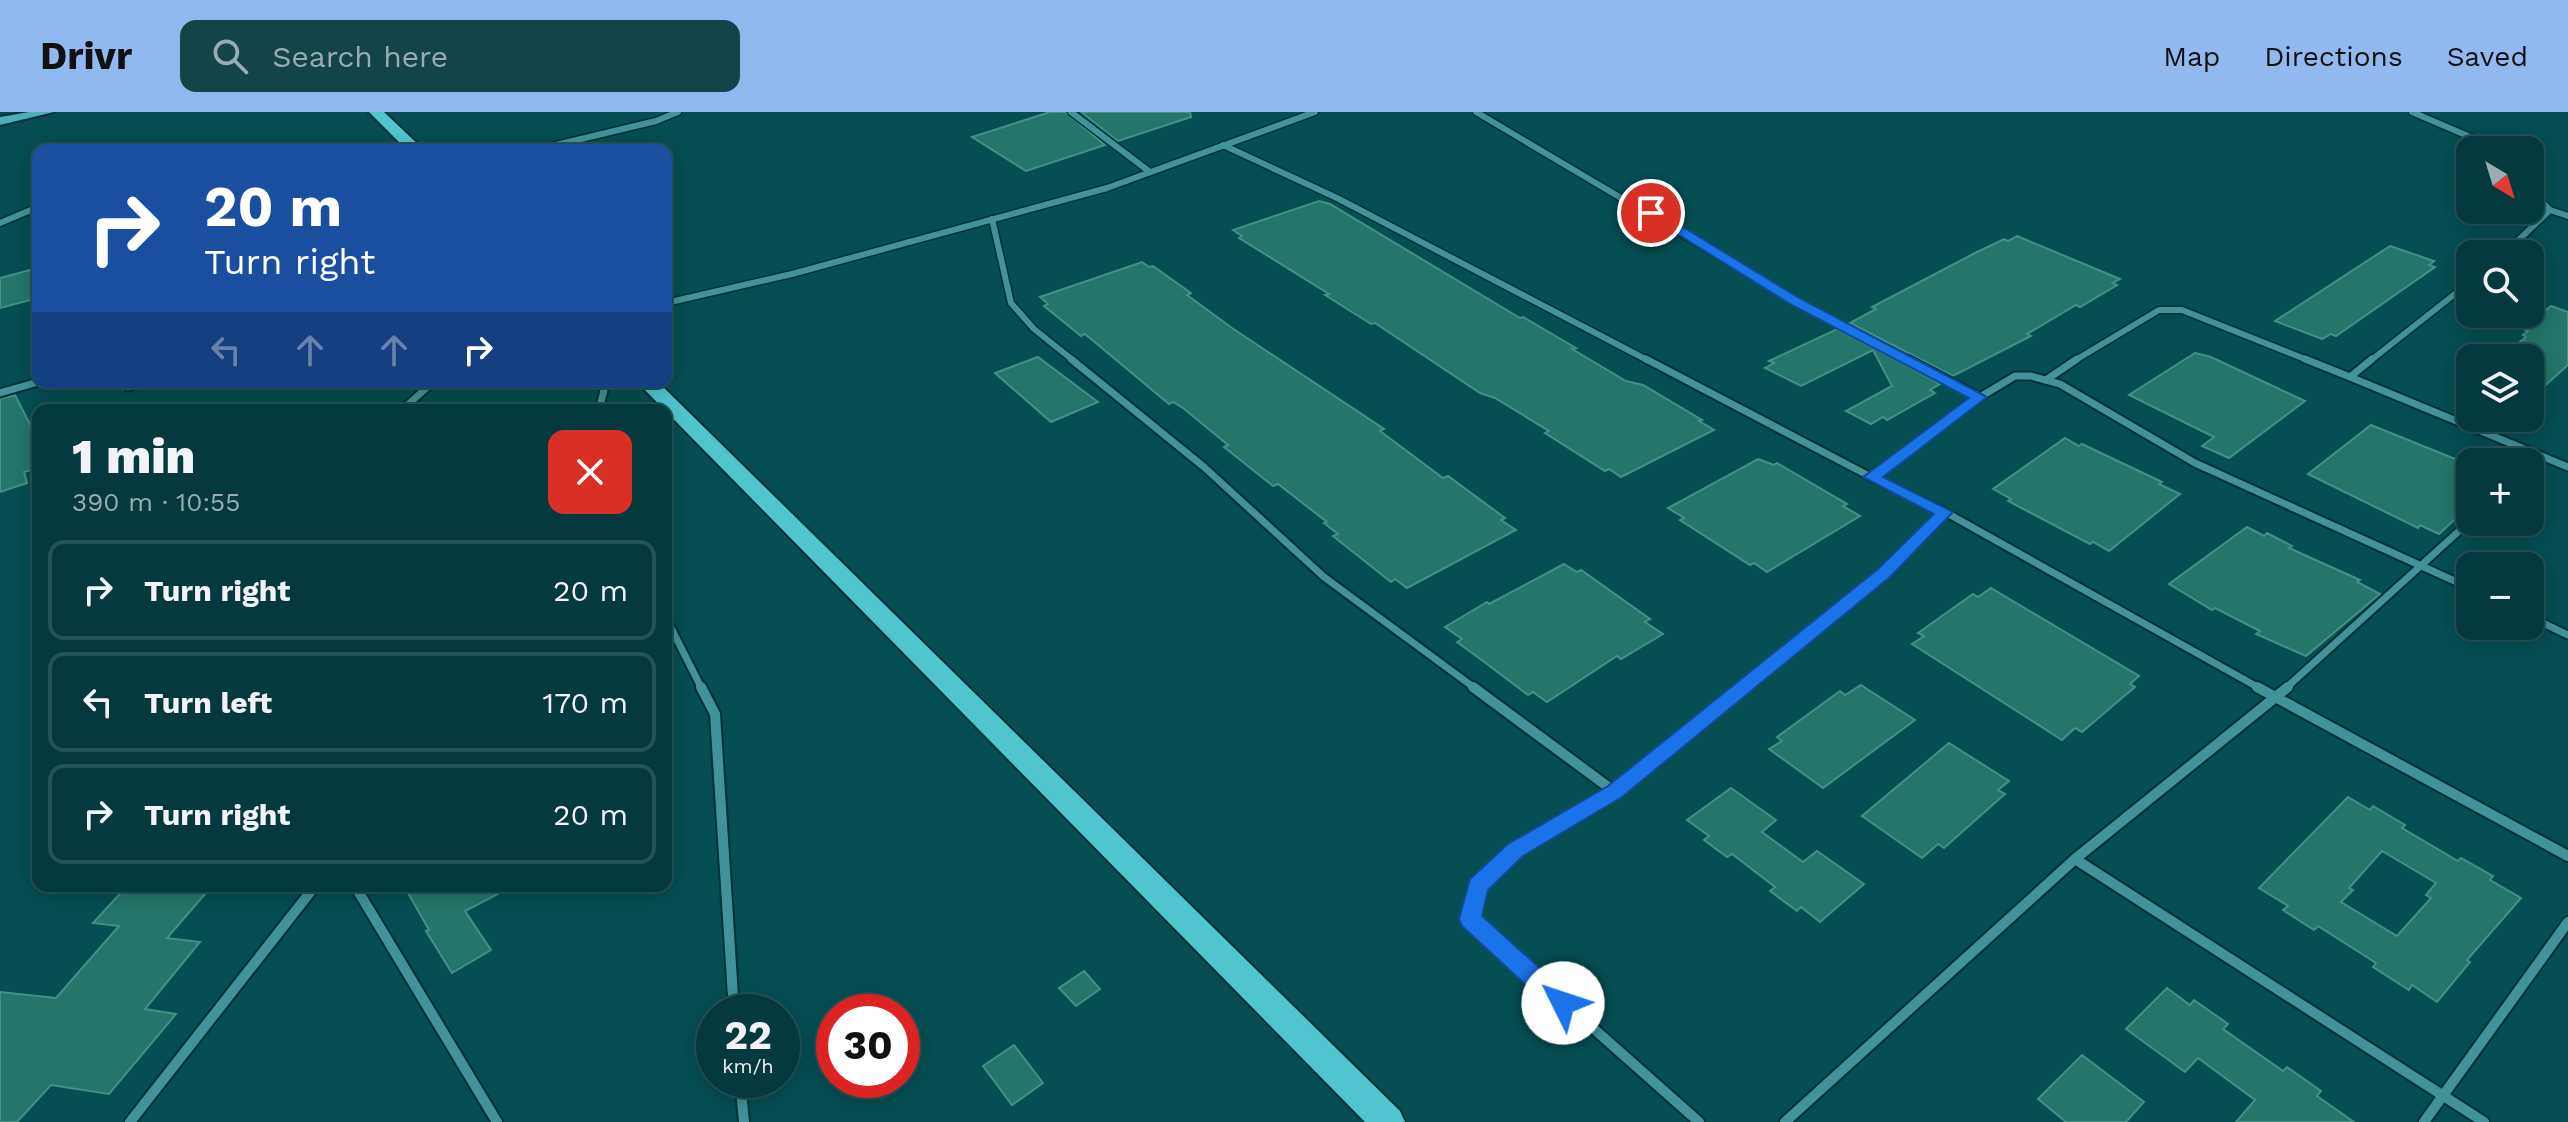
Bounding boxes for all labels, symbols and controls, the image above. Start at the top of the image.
search box [180,20,740,92]
text: Drivr [40,34,132,78]
icon: search [208,34,252,78]
text: Search here [272,39,448,74]
text: Map [2163,40,2220,73]
text: Directions [2264,40,2403,73]
text: Saved [2447,40,2528,73]
north arrow [2456,136,2544,224]
map controls [2456,136,2544,640]
text: 20 m [204,174,342,240]
icon: right [72,176,176,280]
pin [1617,179,1685,247]
icon: arrive [1629,191,1673,235]
button: search [2456,240,2544,328]
text: Turn right [204,241,375,283]
icon: left [204,328,248,372]
icon: ahead [288,328,332,372]
icon: ahead [372,328,416,372]
icon: right [456,328,500,372]
button: layers [2456,344,2544,432]
text: 1 min [72,428,195,485]
button: close [548,430,632,514]
button: + [2456,448,2544,536]
text: 390 m · 10:55 [72,487,240,517]
button: − [2456,552,2544,640]
icon: right [76,568,120,612]
text: Turn right [144,573,290,608]
text: 20 m [553,573,628,608]
icon: left [76,680,120,724]
text: Turn left [144,685,272,720]
text: 170 m [543,685,628,720]
icon: right [76,792,120,836]
text: Turn right [144,797,290,832]
text: 20 m [553,797,628,832]
position arrow [1521,961,1605,1045]
speed limit sign: 30 [816,994,920,1098]
text: 22 [724,1012,772,1059]
text: km/h [722,1054,774,1078]

